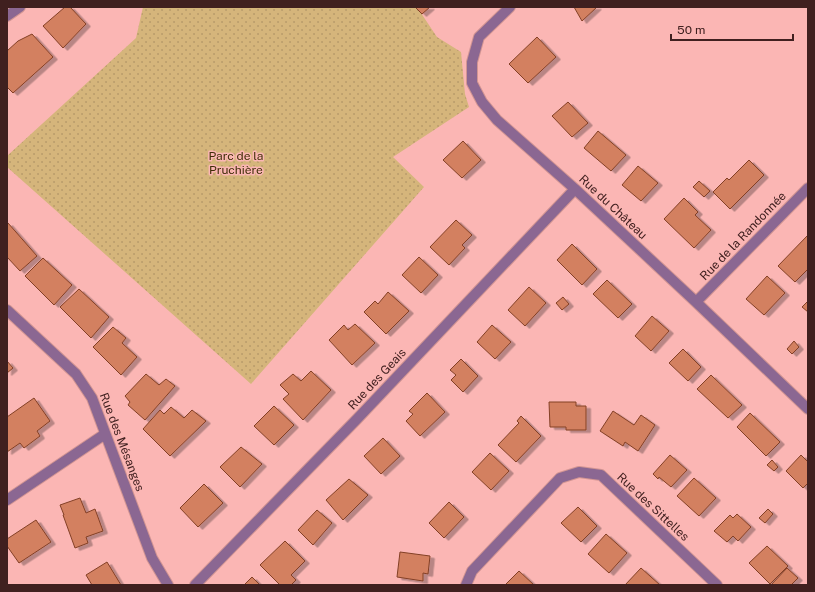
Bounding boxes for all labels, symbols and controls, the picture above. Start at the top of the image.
scale bar [671,16,793,42]
text: 50 m [677,23,705,37]
park label: Parc de la Pruchière [209,149,263,177]
street label: Rue du Château [576,172,650,242]
street label: Rue de la Randonnée [697,189,789,283]
street label: Rue des Geais [345,346,409,412]
street label: Rue des Mésanges [97,391,147,493]
street label: Rue des Sittelles [614,470,692,544]

